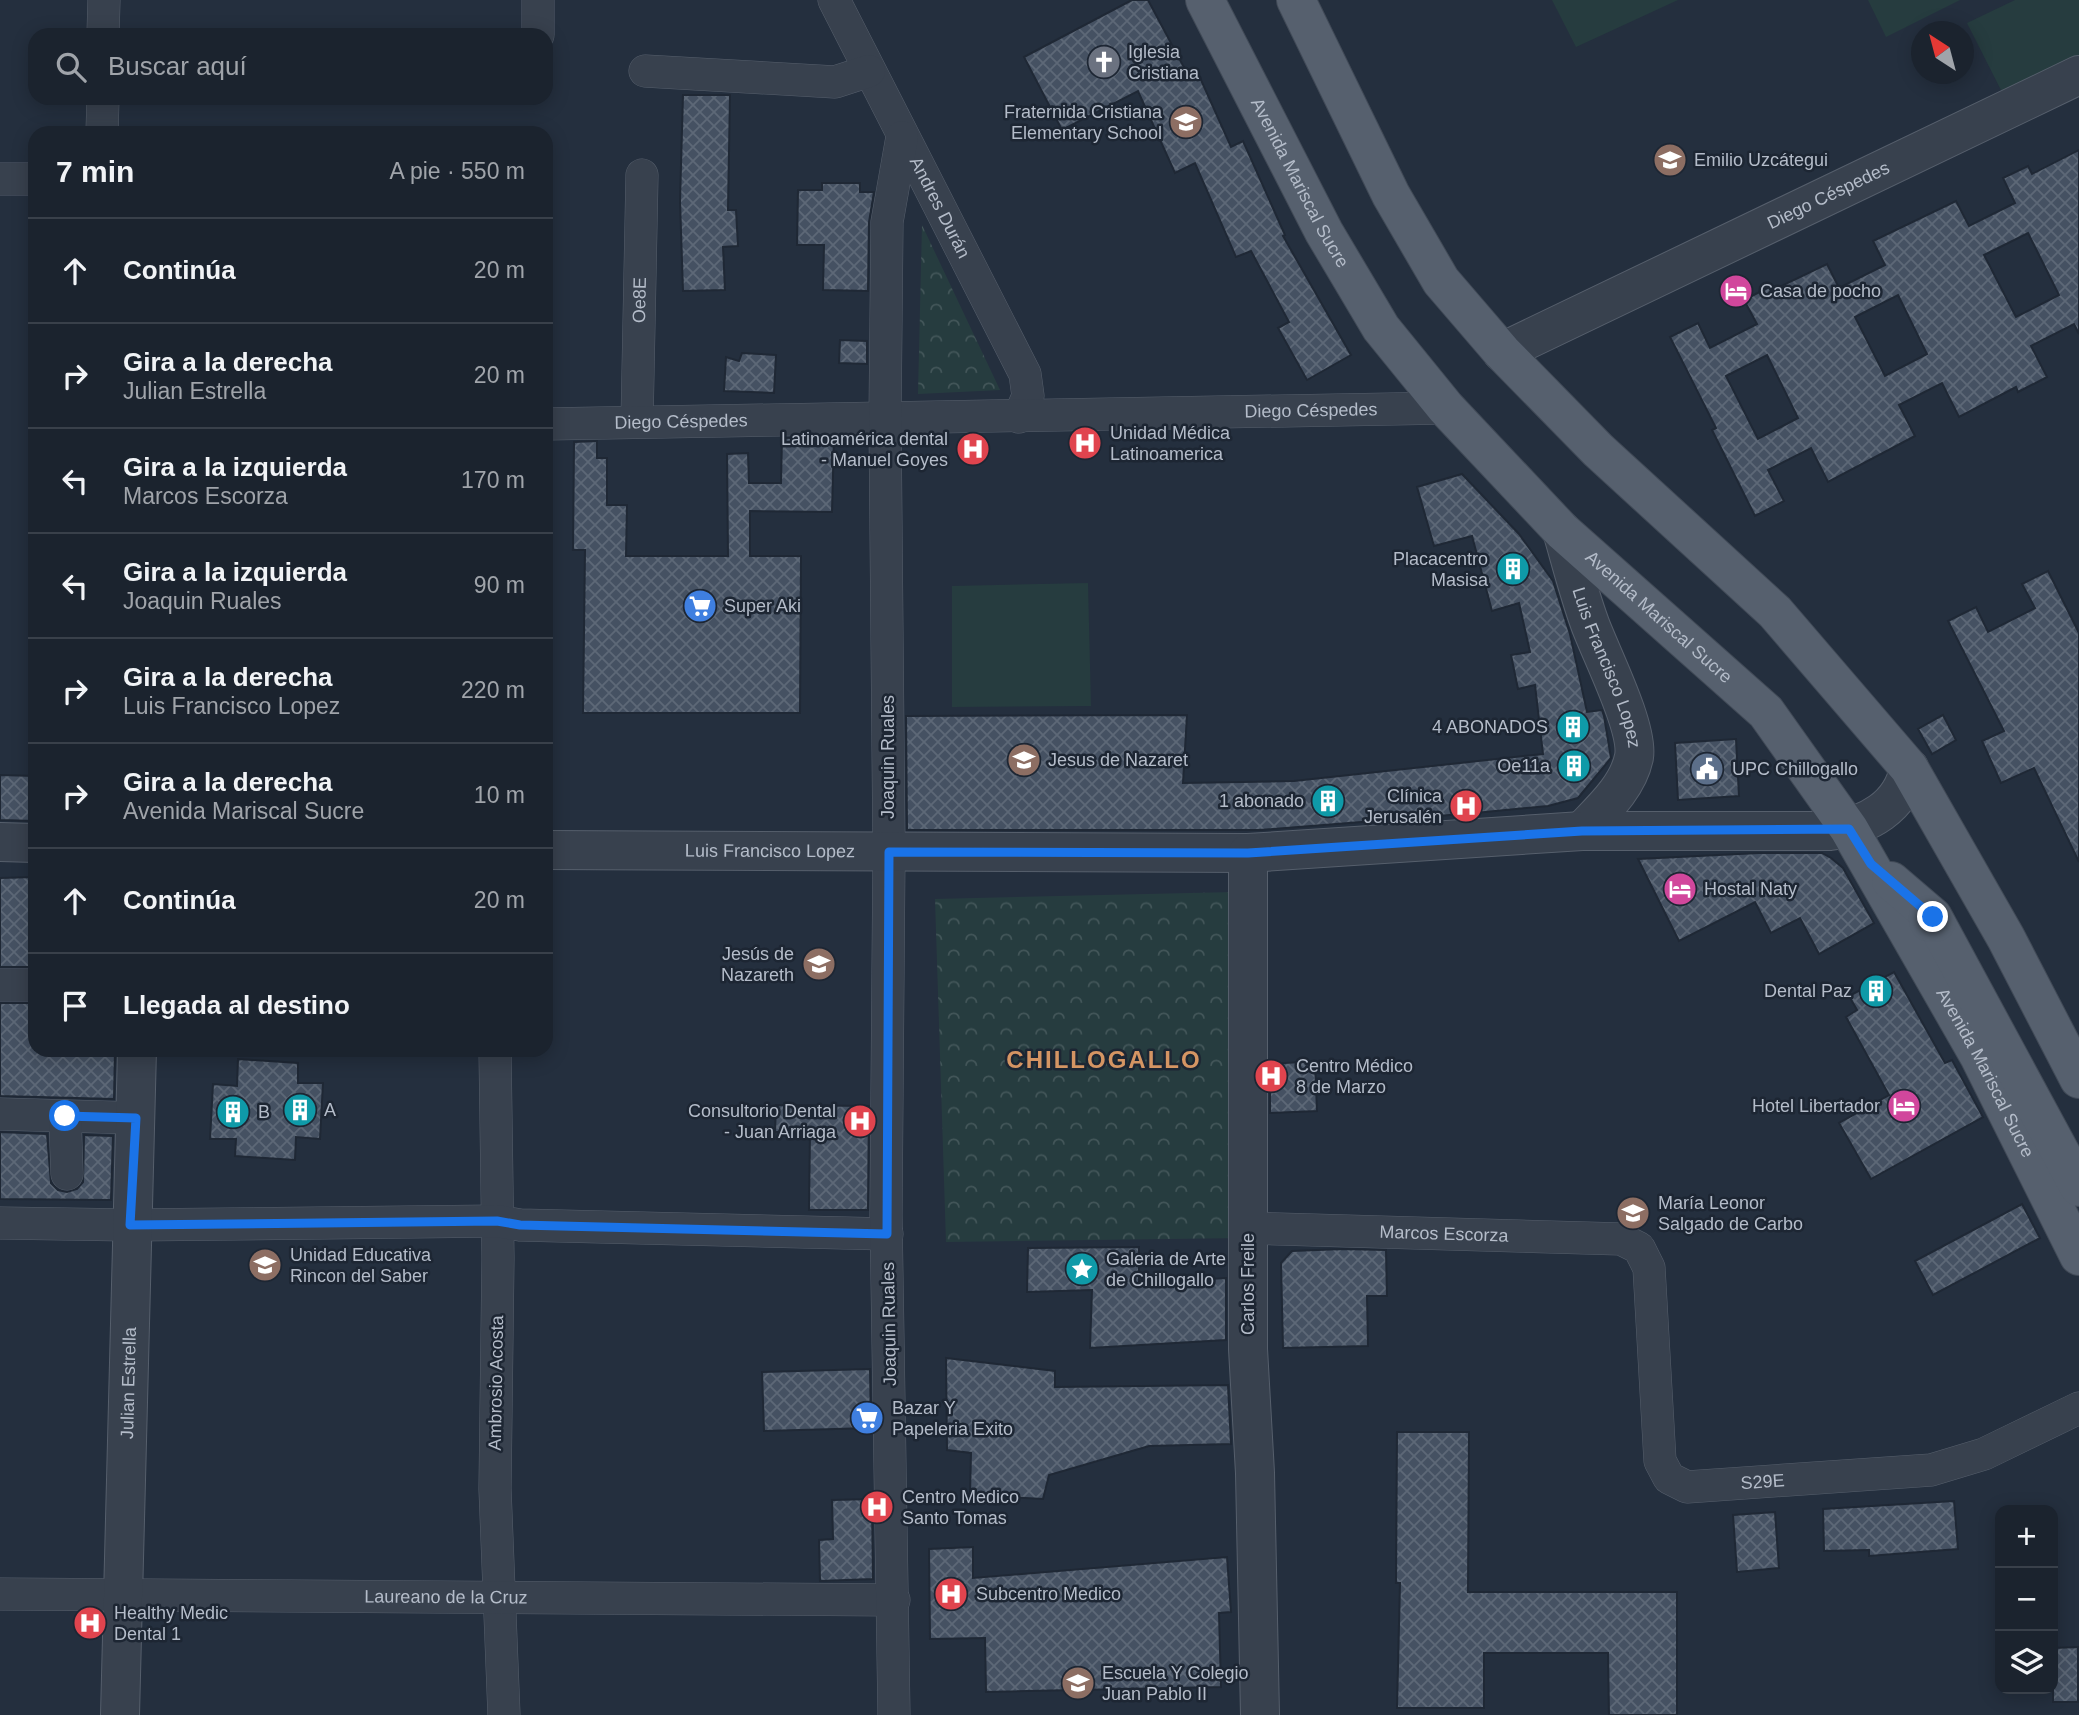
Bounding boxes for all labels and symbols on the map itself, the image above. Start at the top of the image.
north arrow [1911,21,1974,84]
place label: Iglesia Cristiana [1128,42,1200,83]
church icon: Iglesia Cristiana [1085,43,1123,81]
street label: Avenida Mariscal Sucre [1247,95,1353,271]
place label: Fraternida Cristiana Elementary School [1004,102,1163,143]
school or university icon: Fraternida Cristiana Elementary School [1167,103,1205,141]
school or university icon: Emilio Uzcátegui [1651,141,1689,179]
place label: Emilio Uzcátegui [1694,150,1828,170]
street label: Andres Durán [906,153,974,262]
street label: Diego Céspedes [1764,158,1893,233]
hotel icon: Casa de pocho [1717,272,1755,310]
street label: Oe8E [629,277,650,323]
place label: Casa de pocho [1760,281,1881,301]
street label: Diego Céspedes [1244,399,1378,422]
street label: Diego Céspedes [614,410,748,433]
place label: Unidad Médica Latinoamerica [1110,423,1231,464]
hospital icon: Unidad Médica Latinoamerica [1066,424,1104,462]
place label: Latinoamérica dental - Manuel Goyes [781,429,948,470]
hospital icon: Latinoamérica dental - Manuel Goyes [954,430,992,468]
street label: Avenida Mariscal Sucre [1582,547,1736,687]
place label: Placacentro Masisa [1393,549,1489,590]
building icon: Placacentro Masisa [1494,550,1532,588]
street label: Luis Francisco Lopez [1569,585,1644,749]
supermarket icon: Super Aki [681,587,719,625]
place label: Super Aki [724,596,801,616]
street label: Joaquin Ruales [878,695,898,819]
building icon: 4 ABONADOS [1554,708,1592,746]
place label: 4 ABONADOS [1432,717,1548,737]
school or university icon: Jesus de Nazaret [1005,741,1043,779]
building icon: Oe11a [1555,747,1593,785]
place label: Jesus de Nazaret [1048,750,1188,770]
public building icon: UPC Chillogallo [1688,750,1726,788]
place label: Oe11a [1497,756,1551,776]
place label: UPC Chillogallo [1732,759,1858,779]
building icon: 1 abonado [1309,782,1347,820]
place label: Clínica Jerusalén [1364,786,1443,827]
hospital icon: Clínica Jerusalén [1447,787,1485,825]
place label: 1 abonado [1219,791,1304,811]
street label: Luis Francisco Lopez [685,841,855,861]
hotel icon: Hostal Naty [1661,870,1699,908]
place label: Hostal Naty [1704,879,1797,899]
route end [1917,901,1948,932]
place label: Jesús de Nazareth [721,944,794,985]
school or university icon: Jesús de Nazareth [800,945,838,983]
building icon: Dental Paz [1857,972,1895,1010]
place label: Dental Paz [1764,981,1852,1001]
street label: Avenida Mariscal Sucre [1932,984,2038,1161]
district label: CHILLOGALLO [1006,1046,1202,1073]
place label: Centro Médico 8 de Marzo [1296,1056,1413,1097]
hospital icon: Centro Médico 8 de Marzo [1252,1057,1290,1095]
hotel icon: Hotel Libertador [1885,1087,1923,1125]
building icon: A [281,1091,319,1129]
building icon: B [214,1093,252,1131]
place label: Hotel Libertador [1752,1096,1880,1116]
route start [49,1100,80,1131]
place label: A [324,1100,336,1120]
place label: Consultorio Dental - Juan Arriaga [688,1101,837,1142]
place label: B [258,1102,270,1122]
hospital icon: Consultorio Dental - Juan Arriaga [841,1102,879,1140]
place label: María Leonor Salgado de Carbo [1658,1193,1803,1234]
school or university icon: María Leonor Salgado de Carbo [1614,1194,1652,1232]
street label: Marcos Escorza [1379,1222,1510,1246]
street label: Carlos Freile [1238,1233,1258,1335]
place label: Unidad Educativa Rincon del Saber [290,1245,432,1286]
school or university icon: Unidad Educativa Rincon del Saber [246,1246,284,1284]
place label: Galeria de Arte de Chillogallo [1106,1249,1226,1290]
place icon: Galeria de Arte de Chillogallo [1063,1250,1101,1288]
street label: Joaquin Ruales [878,1262,900,1386]
street label: Ambrosio Acosta [485,1314,507,1451]
street label: Julian Estrella [117,1326,140,1439]
place label: Bazar Y Papeleria Exito [892,1398,1013,1439]
supermarket icon: Bazar Y Papeleria Exito [848,1399,886,1437]
street label: S29E [1740,1470,1785,1493]
place label: Centro Medico Santo Tomas [902,1487,1019,1528]
hospital icon: Centro Medico Santo Tomas [858,1488,896,1526]
hospital icon: Subcentro Medico [932,1575,970,1613]
place label: Subcentro Medico [976,1584,1121,1604]
street label: Laureano de la Cruz [364,1586,528,1608]
place label: Healthy Medic Dental 1 [114,1603,228,1644]
hospital icon: Healthy Medic Dental 1 [71,1604,109,1642]
place label: Escuela Y Colegio Juan Pablo II [1102,1663,1248,1704]
school or university icon: Escuela Y Colegio Juan Pablo II [1059,1664,1097,1702]

